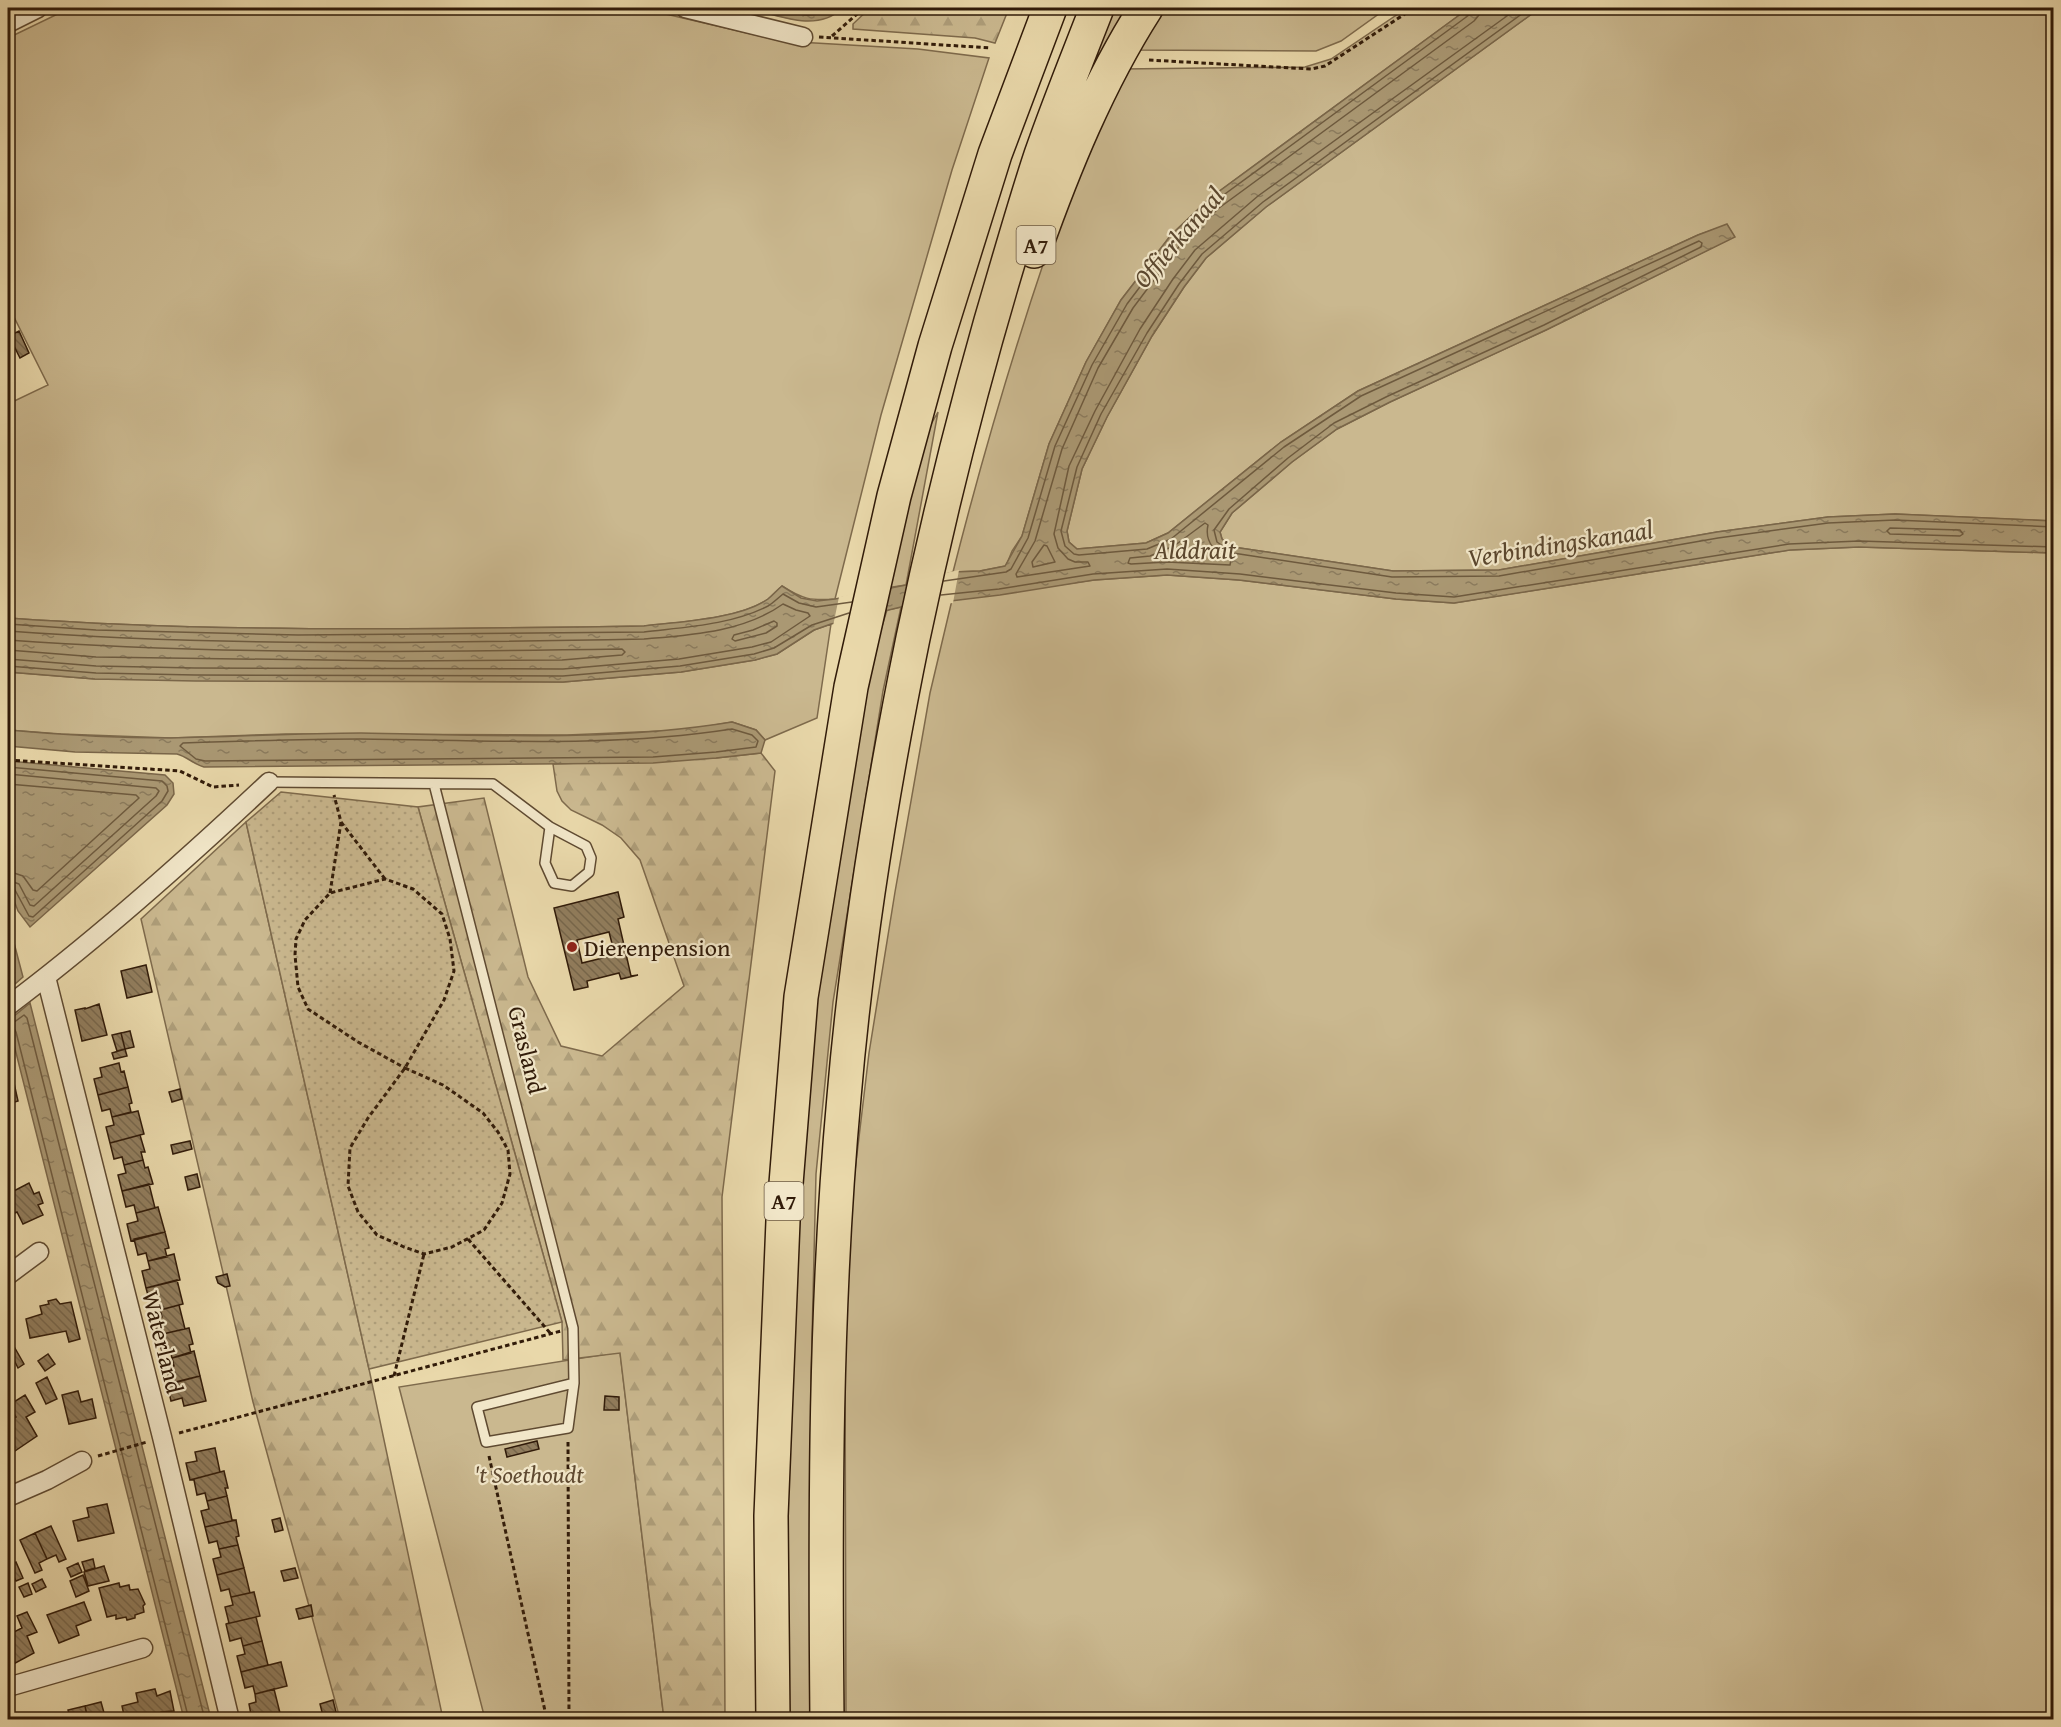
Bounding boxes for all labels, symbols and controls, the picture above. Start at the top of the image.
water label: Offierkanaal [1123,178,1233,296]
road number: A7 [1016,226,1056,264]
water label: Verbindingskanaal [1464,509,1656,577]
water label: Alddrait [1153,530,1237,569]
place label: Dierenpension [584,930,731,965]
marker: Dierenpension [565,940,579,954]
street label: Grasland [499,1003,555,1098]
road number: A7 [764,1182,804,1220]
street label: Waterland [133,1287,193,1397]
park label: 't Soethoudt [474,1457,584,1492]

